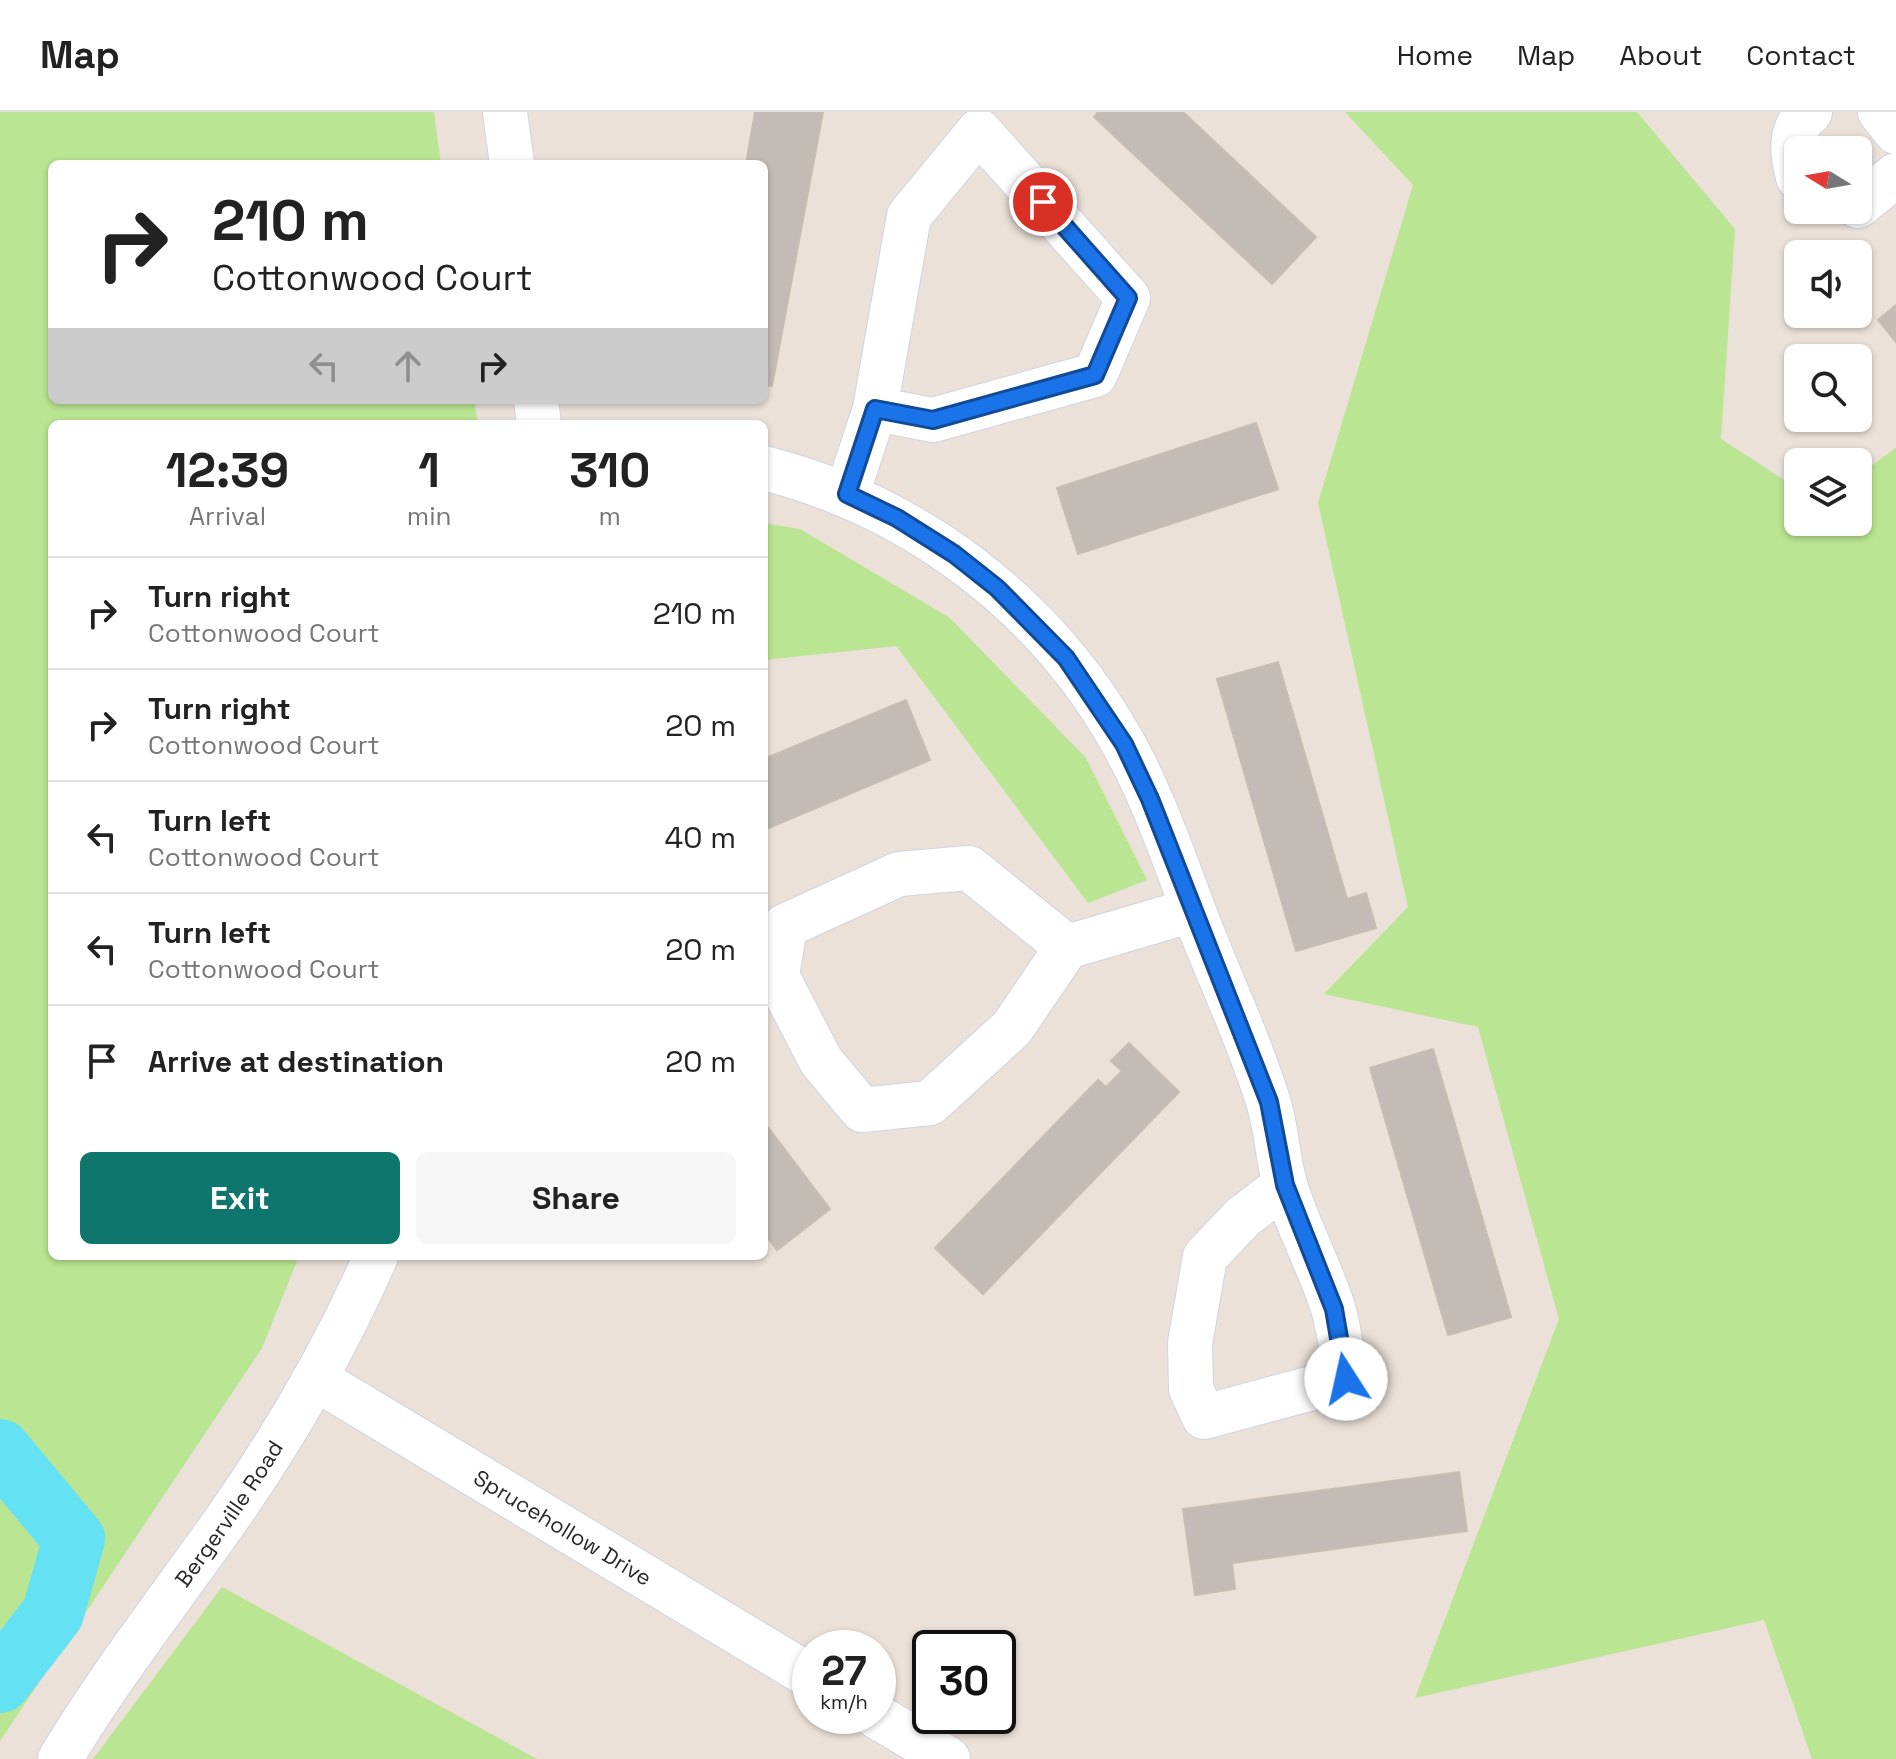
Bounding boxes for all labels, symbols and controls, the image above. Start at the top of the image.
text: Map [40,31,120,79]
text: Home [1397,37,1473,73]
text: Map [1517,37,1575,73]
text: About [1619,37,1702,73]
text: Contact [1746,37,1856,73]
north arrow [1784,136,1872,224]
map controls [1784,136,1872,536]
pin [1009,168,1077,236]
icon: arrive [1021,180,1065,224]
text: 210 m [212,185,369,256]
icon: right [80,192,184,296]
button: sound [1784,240,1872,328]
text: Cottonwood Court [212,255,533,301]
icon: left [302,344,346,388]
icon: ahead [386,344,430,388]
icon: right [470,344,514,388]
button: search [1784,344,1872,432]
text: 12:39 [166,440,289,501]
text: 1 [418,440,440,501]
text: 310 [569,440,650,501]
button: layers [1784,448,1872,536]
text: Arrival [189,499,266,533]
text: min [407,499,451,533]
text: m [599,499,621,533]
text: Turn right [148,577,291,616]
icon: right [80,591,124,635]
text: 210 m [653,594,736,633]
text: Cottonwood Court [148,616,380,650]
text: Turn right [148,689,291,728]
icon: right [80,703,124,747]
text: 20 m [665,706,736,745]
text: Cottonwood Court [148,728,380,762]
text: Turn left [148,801,271,840]
icon: left [80,815,124,859]
text: 40 m [665,818,736,857]
text: Cottonwood Court [148,840,380,874]
text: Turn left [148,913,271,952]
icon: left [80,927,124,971]
text: 20 m [665,930,736,969]
text: Cottonwood Court [148,952,380,986]
icon: arrive [80,1039,124,1083]
text: Arrive at destination [148,1042,444,1081]
text: 20 m [665,1042,736,1081]
button: Exit [80,1152,400,1244]
button: Share [416,1152,736,1244]
position arrow [1304,1337,1388,1421]
street label: Bergerville Road [169,1435,289,1592]
street label: Sprucehollow Drive [469,1463,657,1592]
speed limit sign: 30 [912,1630,1016,1734]
text: 27 [821,1646,867,1697]
text: km/h [820,1689,868,1715]

